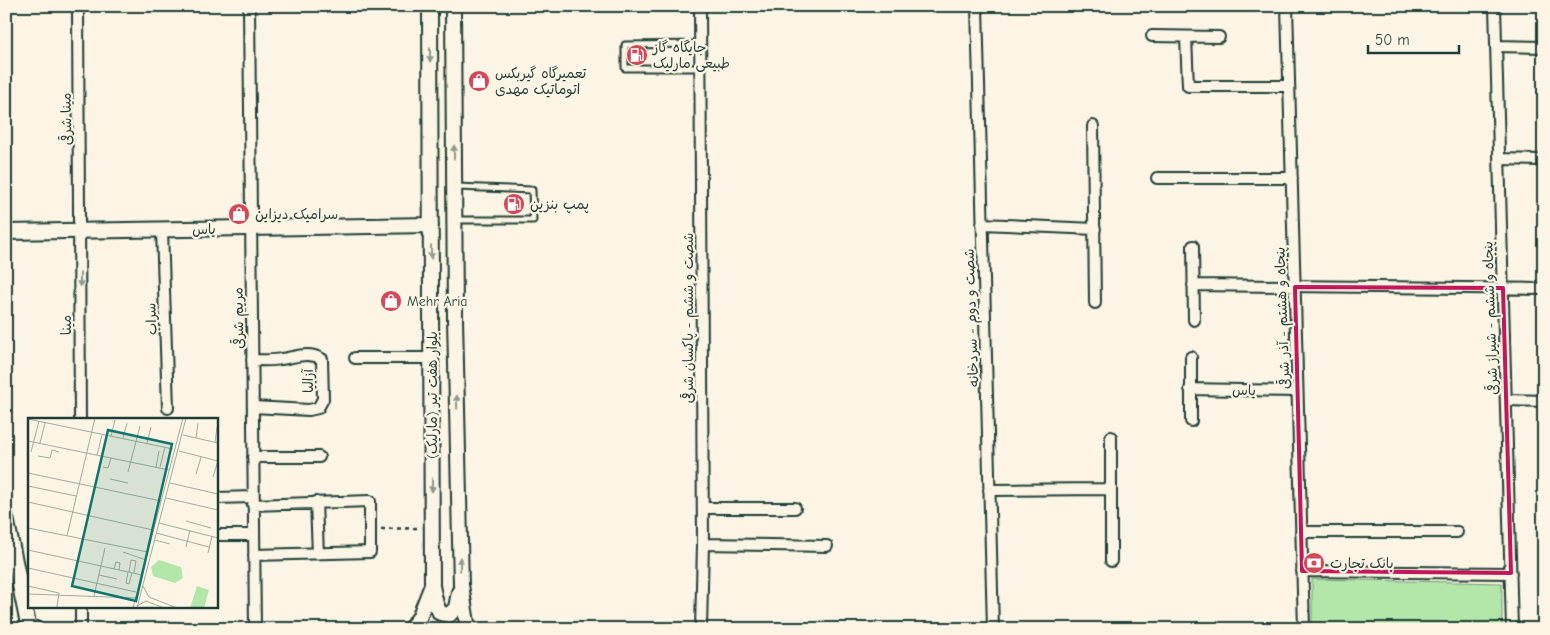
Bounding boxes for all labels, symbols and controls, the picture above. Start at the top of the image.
scale bar [1368,22,1459,54]
text: 50 m [1375,31,1410,49]
place label: جایگاه گاز طبیعی مارلیک [652,39,730,72]
fuel station icon: جایگاه گاز طبیعی مارلیک [625,43,649,67]
one-way arrow [426,47,434,63]
place label: تعمیرگاه گیربکس اتوماتیک مهدی [495,65,587,98]
shop icon: تعمیرگاه گیربکس اتوماتیک مهدی [467,69,491,93]
street label: مینا شرقی [58,93,75,145]
one-way arrow [450,144,458,160]
fuel station icon: پمپ بنزین [502,192,526,216]
place label: پمپ بنزین [530,196,589,214]
shop icon: سرامیک دیزاین [227,202,251,226]
place label: سرامیک دیزاین [255,206,338,223]
street label: یاس [192,221,216,238]
street label: شصت و ششم - پاکسان شرقی [680,233,699,403]
street label: پنجاه و ششم - شیراز شرقی [1479,241,1504,395]
one-way arrow [427,245,435,261]
street label: پنجاه و هشتم - آذر شرقی [1272,247,1295,389]
street label: شصت و دوم - سردخانه [961,248,984,388]
one-way arrow [76,273,84,289]
street label: مریم شرقی [229,287,250,349]
shop icon: Mehr Aria [379,289,403,313]
place label: Mehr Aria [407,293,468,310]
street label: سراب [142,302,161,335]
street label: مینا [58,315,75,335]
street label: بلوار هفت تیر (مارلیک) [424,331,441,459]
street label: آزالیا [300,368,317,393]
street label: یاس [1232,382,1256,399]
one-way arrow [452,394,460,410]
inset map [28,418,218,608]
one-way arrow [428,477,436,493]
bank icon: بانک تجارت [1302,551,1326,575]
place label: بانک تجارت [1330,555,1394,572]
one-way arrow [456,556,464,572]

